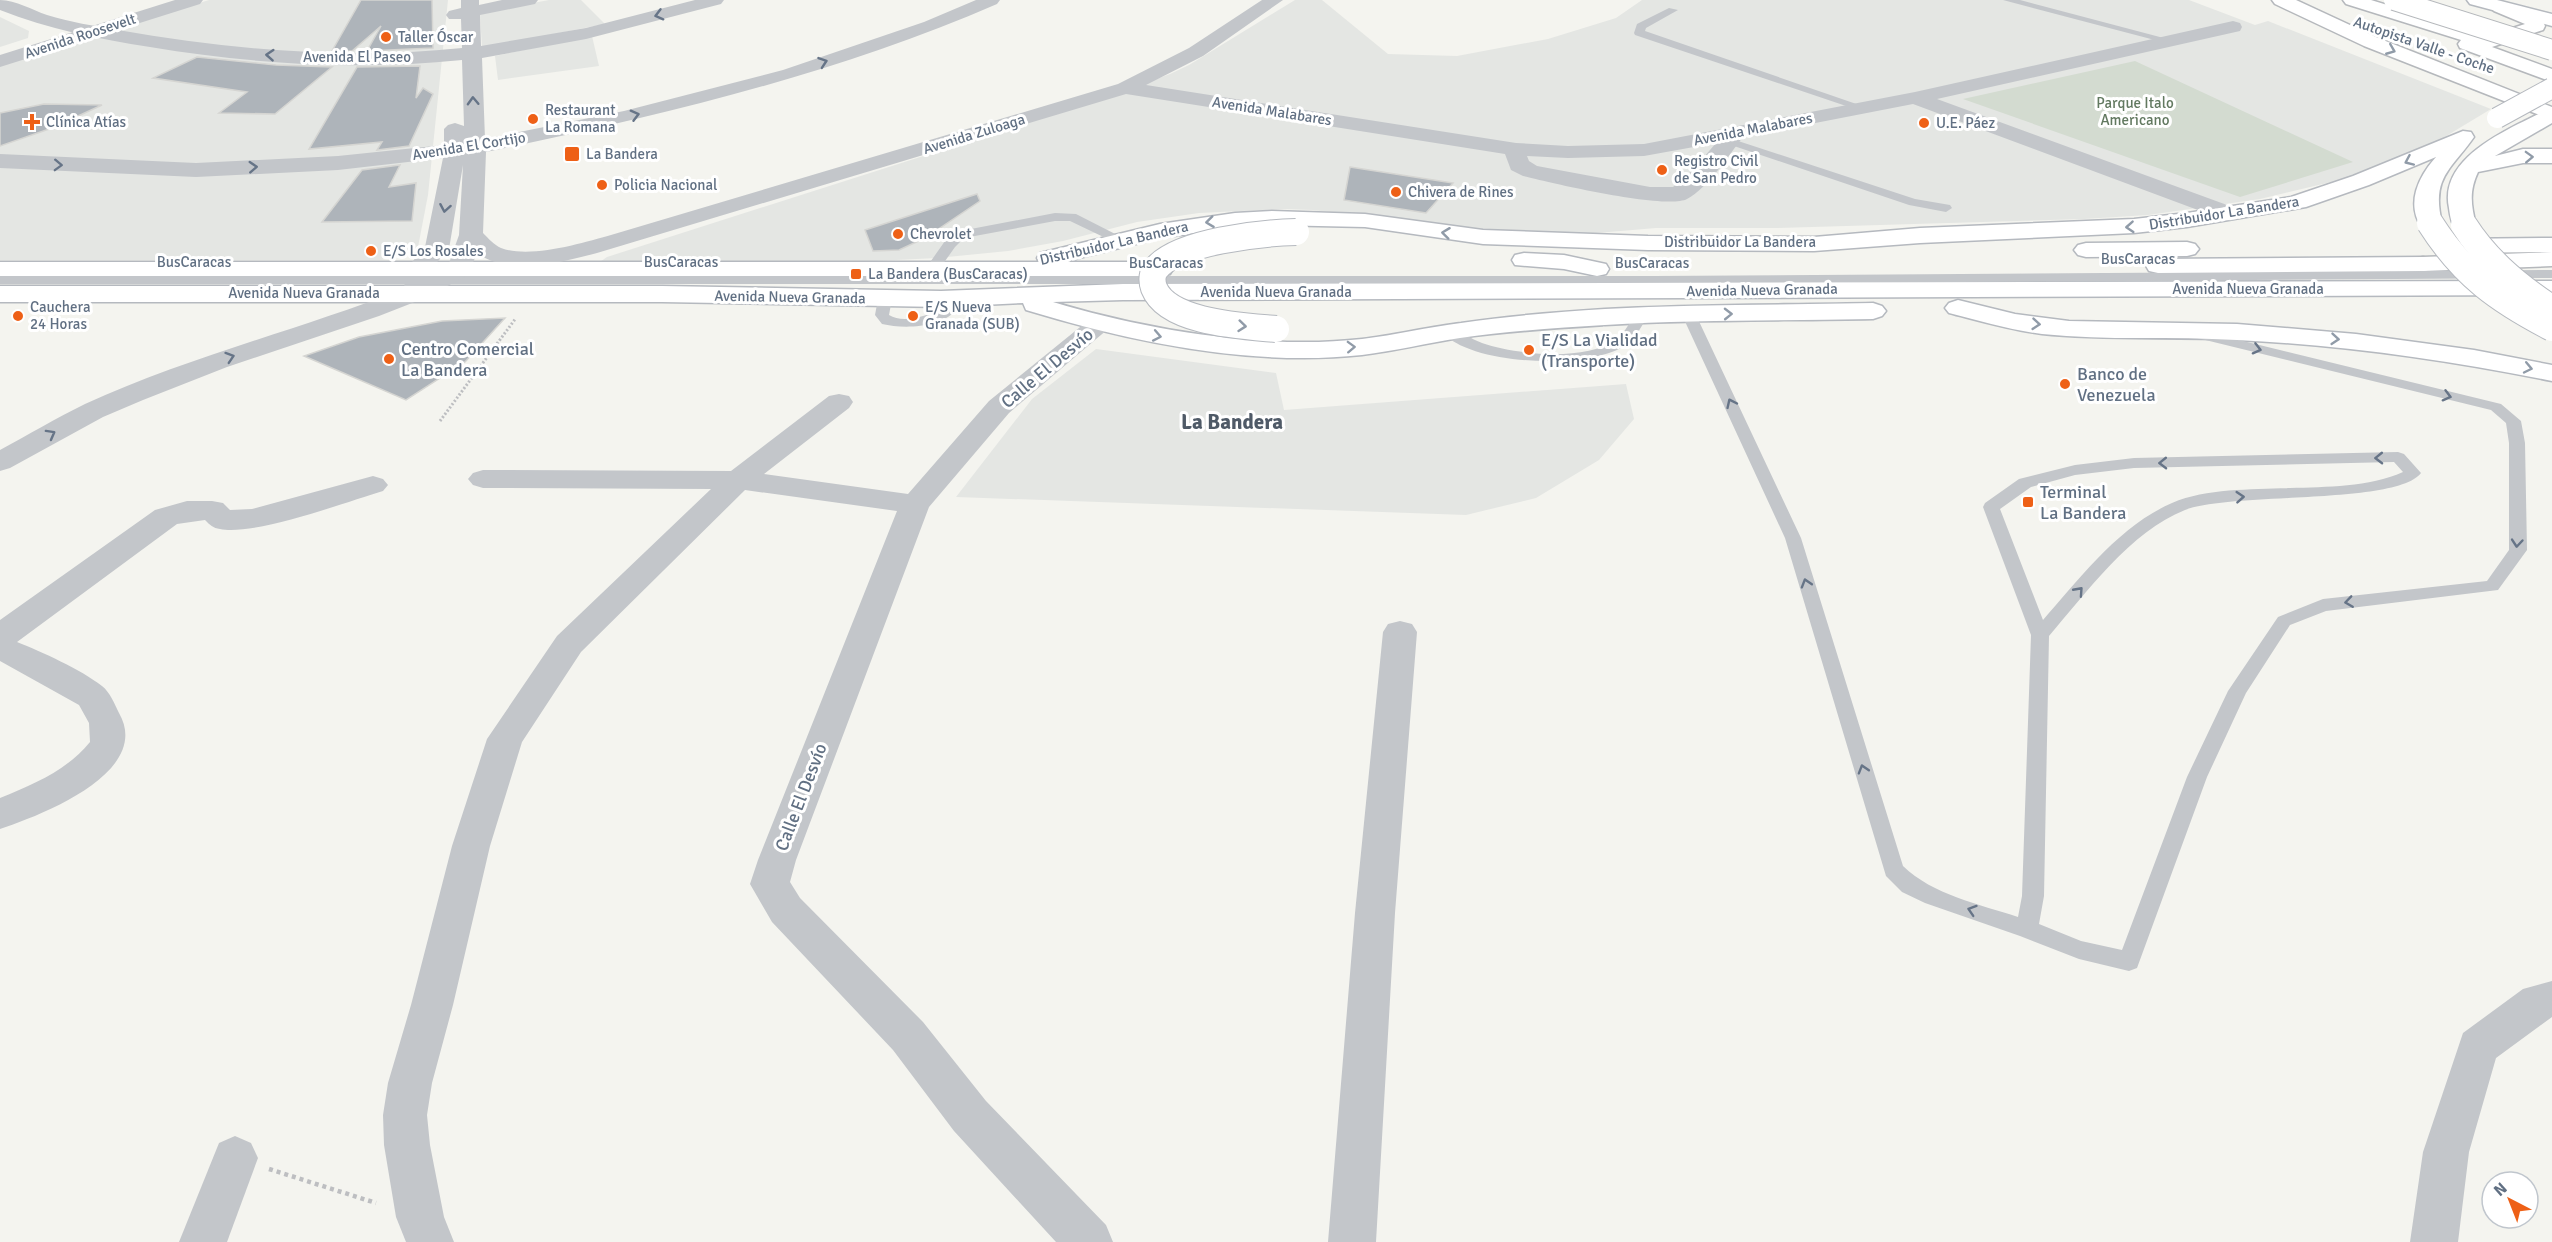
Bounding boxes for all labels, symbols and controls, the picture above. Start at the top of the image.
one-way arrow [654,8,664,21]
street label: Avenida Roosevelt [22,10,138,62]
street label: Autopista Valle - Coche [2351,12,2497,78]
place label: Taller Óscar [398,27,474,46]
marker: Taller Óscar [379,30,393,44]
one-way arrow [2385,43,2396,55]
street label: Avenida El Paseo [303,48,411,66]
one-way arrow [265,49,274,62]
one-way arrow [817,57,828,70]
street label: Avenida Malabares [1211,93,1333,129]
park label: Parque Italo Americano [2096,94,2174,129]
one-way arrow [467,96,480,105]
place label: Restaurant La Romana [545,101,616,136]
street label: Avenida Malabares [1692,109,1814,149]
one-way arrow [629,110,640,122]
street label: Avenida Zuloaga [921,110,1027,158]
marker: Restaurant La Romana [526,112,540,126]
marker: Clínica Atías [23,113,41,131]
place label: Clínica Atías [46,113,127,131]
place label: U.E. Páez [1936,114,1996,132]
marker: U.E. Páez [1917,116,1931,130]
street label: Avenida El Cortijo [411,128,527,164]
marker: La Bandera [563,145,581,163]
place label: La Bandera [586,145,658,163]
one-way arrow [2525,150,2534,163]
place label: Registro Civil de San Pedro [1674,152,1758,187]
one-way arrow [2405,153,2416,165]
one-way arrow [54,158,63,171]
one-way arrow [249,161,258,174]
marker: Registro Civil de San Pedro [1655,163,1669,177]
place label: Policia Nacional [614,176,718,194]
marker: Policia Nacional [595,178,609,192]
place label: Chivera de Rines [1408,183,1514,201]
marker: Chivera de Rines [1389,185,1403,199]
street label: Distribuidor La Bandera [2147,192,2301,234]
one-way arrow [439,203,451,212]
one-way arrow [1206,216,1215,228]
street label: Distribuidor La Bandera [1038,217,1190,269]
one-way arrow [2125,220,2134,233]
place label: Chevrolet [910,225,971,243]
marker: Chevrolet [891,227,905,241]
one-way arrow [1442,227,1451,240]
street label: Distribuidor La Bandera [1664,233,1816,251]
place label: E/S Los Rosales [383,242,484,260]
marker: E/S Los Rosales [364,244,378,258]
street label: BusCaracas [2101,250,2176,268]
street label: BusCaracas [157,253,232,271]
street label: BusCaracas [644,253,719,271]
street label: BusCaracas [1129,254,1204,272]
street label: BusCaracas [1615,254,1690,272]
place label: La Bandera (BusCaracas) [868,265,1028,283]
marker: La Bandera (BusCaracas) [849,267,863,281]
street label: Avenida Nueva Granada [1686,280,1838,300]
street label: Avenida Nueva Granada [2172,280,2324,298]
street label: Avenida Nueva Granada [1200,283,1352,301]
street label: Avenida Nueva Granada [228,284,380,302]
street label: Avenida Nueva Granada [714,287,866,307]
place label: Cauchera 24 Horas [30,298,91,333]
place label: E/S Nueva Granada (SUB) [925,298,1020,333]
one-way arrow [1723,308,1732,321]
marker: Cauchera 24 Horas [11,309,25,323]
marker: E/S Nueva Granada (SUB) [906,309,920,323]
one-way arrow [2031,317,2040,330]
one-way arrow [1237,319,1247,332]
street label: Calle El Desvío [996,323,1098,413]
one-way arrow [1151,329,1161,342]
place label: E/S La Vialidad (Transporte) [1541,329,1658,372]
one-way arrow [2331,332,2340,345]
place label: Centro Comercial La Bandera [401,338,534,381]
one-way arrow [1346,341,1355,354]
one-way arrow [2252,342,2262,355]
marker: E/S La Vialidad (Transporte) [1522,343,1536,357]
one-way arrow [224,352,235,365]
marker: Centro Comercial La Bandera [382,352,396,366]
one-way arrow [2523,361,2533,374]
place label: Banco de Venezuela [2077,363,2156,406]
marker: Banco de Venezuela [2058,377,2072,391]
one-way arrow [2442,388,2452,401]
one-way arrow [1726,399,1738,410]
district label: La Bandera [1181,409,1283,435]
one-way arrow [45,430,56,441]
one-way arrow [2375,452,2384,464]
one-way arrow [2159,456,2168,469]
place label: Terminal La Bandera [2040,481,2126,524]
one-way arrow [2236,491,2245,504]
marker: Terminal La Bandera [2021,495,2035,509]
one-way arrow [2511,538,2524,548]
one-way arrow [1801,578,1813,589]
one-way arrow [2072,587,2083,598]
one-way arrow [2345,595,2354,607]
street label: Calle El Desvío [770,740,832,854]
one-way arrow [1858,764,1870,775]
one-way arrow [1967,905,1978,917]
north arrow [2480,1170,2540,1230]
text: N [2490,1178,2511,1201]

